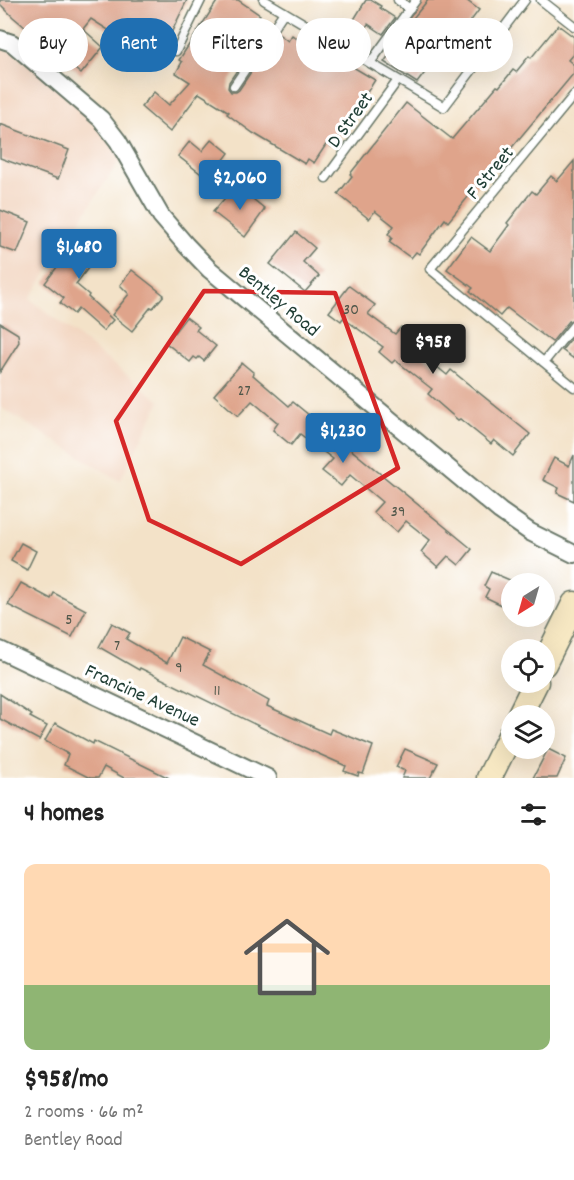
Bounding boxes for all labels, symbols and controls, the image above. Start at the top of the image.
chip: Buy [18,18,88,72]
chip: Rent [100,18,178,72]
chip: Filters [190,18,284,72]
chip: New [296,18,371,72]
chip: Apartment [383,18,513,72]
street label: D Street [321,87,381,155]
street label: F Street [461,141,522,207]
pin: $2,060 [191,160,289,211]
text: $2,060 [213,165,267,193]
pin: $1,680 [30,229,128,280]
text: $1,680 [55,234,103,262]
street label: Bentley Road [231,260,325,345]
house number: 30 [343,299,359,322]
pin: $958 [397,324,469,375]
text: $958 [415,329,451,357]
house number: 27 [237,380,251,403]
pin: $1,230 [294,413,392,464]
text: $1,230 [320,418,366,446]
house number: 39 [391,501,405,524]
north arrow [501,573,555,627]
map controls [501,573,555,759]
house number: 5 [65,609,73,632]
house number: 7 [114,635,120,658]
button: locate [501,639,555,693]
house number: 9 [175,657,183,680]
street label: Francine Avenue [80,658,204,736]
house number: 11 [213,680,221,703]
button: layers [501,705,555,759]
text: 4 homes [24,796,104,833]
icon: filters [517,798,550,831]
icon: home [233,903,341,1011]
text: $958/mo [24,1062,108,1099]
text: 2 rooms · 66 m² [24,1099,144,1127]
text: Bentley Road [24,1127,123,1155]

